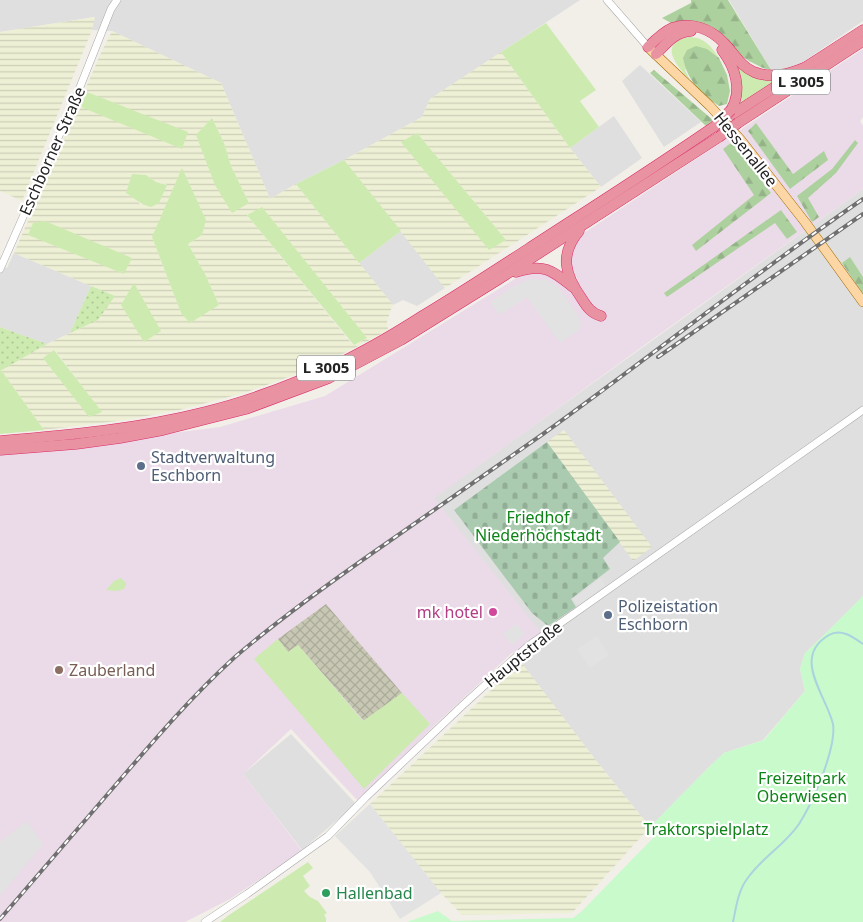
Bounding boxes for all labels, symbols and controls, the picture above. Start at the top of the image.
road number: L 3005 [772,70,830,94]
street label: Eschborner Straße [14,83,90,219]
street label: Hessenallee [709,107,783,191]
road number: L 3005 [297,356,355,380]
place label: Stadtverwaltung Eschborn [151,446,275,486]
marker: Stadtverwaltung Eschborn [135,460,147,472]
park label: Friedhof Niederhöchstadt [475,506,601,546]
place label: Polizeistation Eschborn [618,595,718,635]
place label: mk hotel [417,601,483,623]
marker: mk hotel [487,606,499,618]
marker: Polizeistation Eschborn [602,609,614,621]
street label: Hauptstraße [479,616,567,692]
place label: Zauberland [69,659,155,681]
marker: Zauberland [53,664,65,676]
park label: Freizeitpark Oberwiesen [757,767,847,807]
park label: Traktorspielplatz [644,818,769,840]
place label: Hallenbad [336,882,413,904]
marker: Hallenbad [320,887,332,899]

